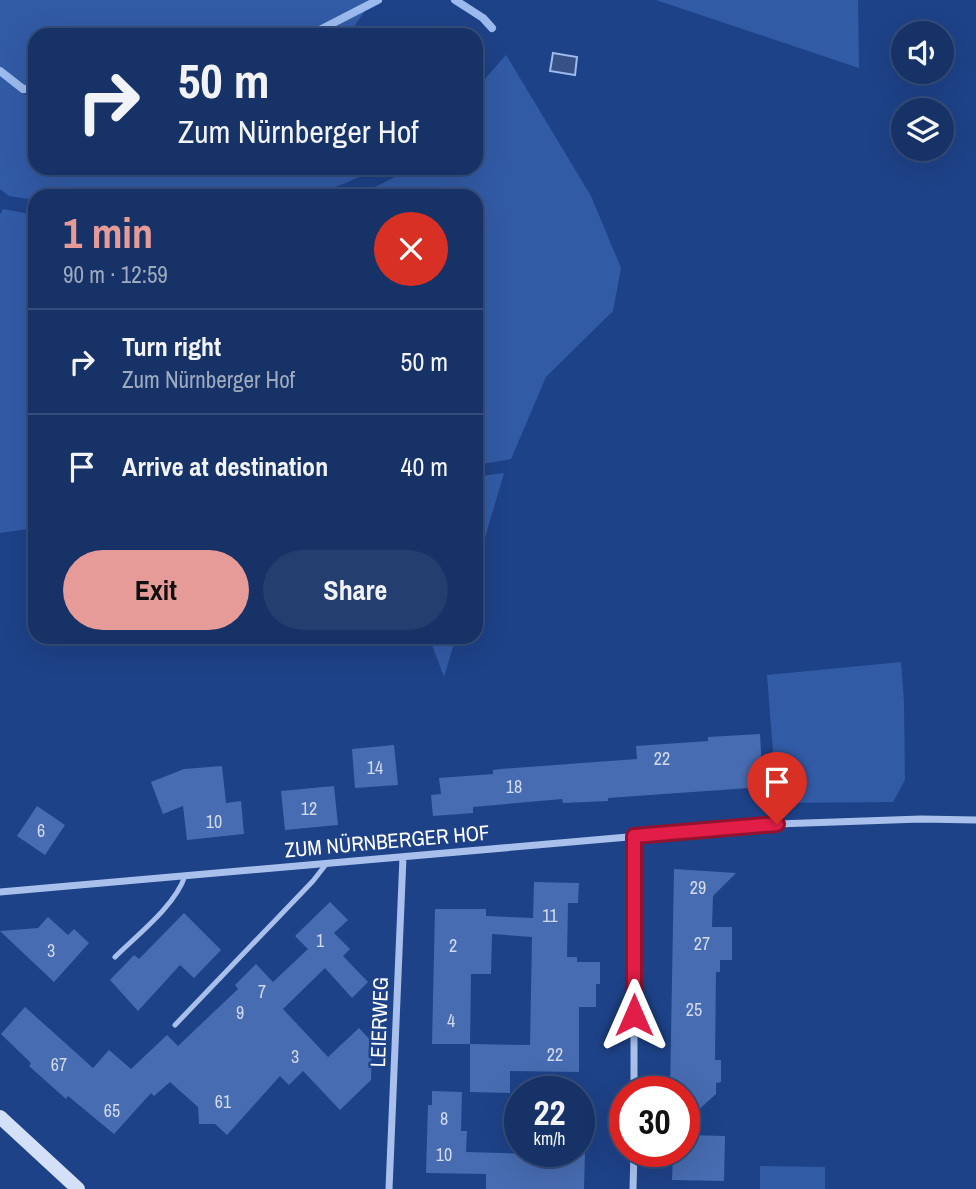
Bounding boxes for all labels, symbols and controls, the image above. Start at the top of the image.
map controls [891,21,954,161]
button: sound [891,21,954,84]
text: 50 m [178,47,270,113]
icon: right [63,56,154,147]
button: layers [891,98,954,161]
text: Zum Nürnberger Hof [178,110,419,153]
text: 1 min [63,205,153,261]
button: close [374,212,448,286]
text: 90 m · 12:59 [63,259,168,290]
text: Turn right [122,329,221,364]
icon: right [63,343,101,381]
text: 50 m [401,344,448,379]
text: Zum Nürnberger Hof [122,364,295,395]
icon: arrive [63,448,101,486]
text: Arrive at destination [122,449,328,484]
text: 40 m [401,449,448,484]
button: Exit [63,550,249,630]
button: Share [263,550,448,630]
house number: 22 [654,746,670,771]
pin [747,752,807,824]
house number: 14 [367,755,383,780]
icon: arrive [758,763,796,801]
house number: 18 [506,774,522,799]
house number: 12 [301,796,317,821]
house number: 10 [206,809,222,834]
house number: 6 [37,818,45,843]
street label: ZUM NÜRNBERGER HOF [283,818,491,864]
house number: 29 [690,875,706,900]
house number: 11 [542,903,558,928]
house number: 1 [316,928,325,953]
house number: 27 [694,931,710,956]
house number: 2 [449,933,457,958]
house number: 3 [47,938,55,963]
street label: LEIERWEG [363,976,395,1068]
position arrow [597,978,671,1052]
house number: 7 [258,979,266,1004]
house number: 25 [686,997,702,1022]
house number: 9 [236,1000,244,1025]
house number: 4 [447,1008,455,1033]
house number: 22 [547,1042,563,1067]
house number: 3 [291,1044,299,1069]
house number: 67 [51,1052,67,1077]
speed limit sign: 30 [609,1076,700,1167]
house number: 61 [215,1089,232,1114]
text: 22 [534,1089,565,1136]
house number: 65 [104,1098,120,1123]
house number: 8 [440,1106,448,1131]
text: km/h [534,1126,566,1151]
house number: 10 [436,1142,452,1167]

